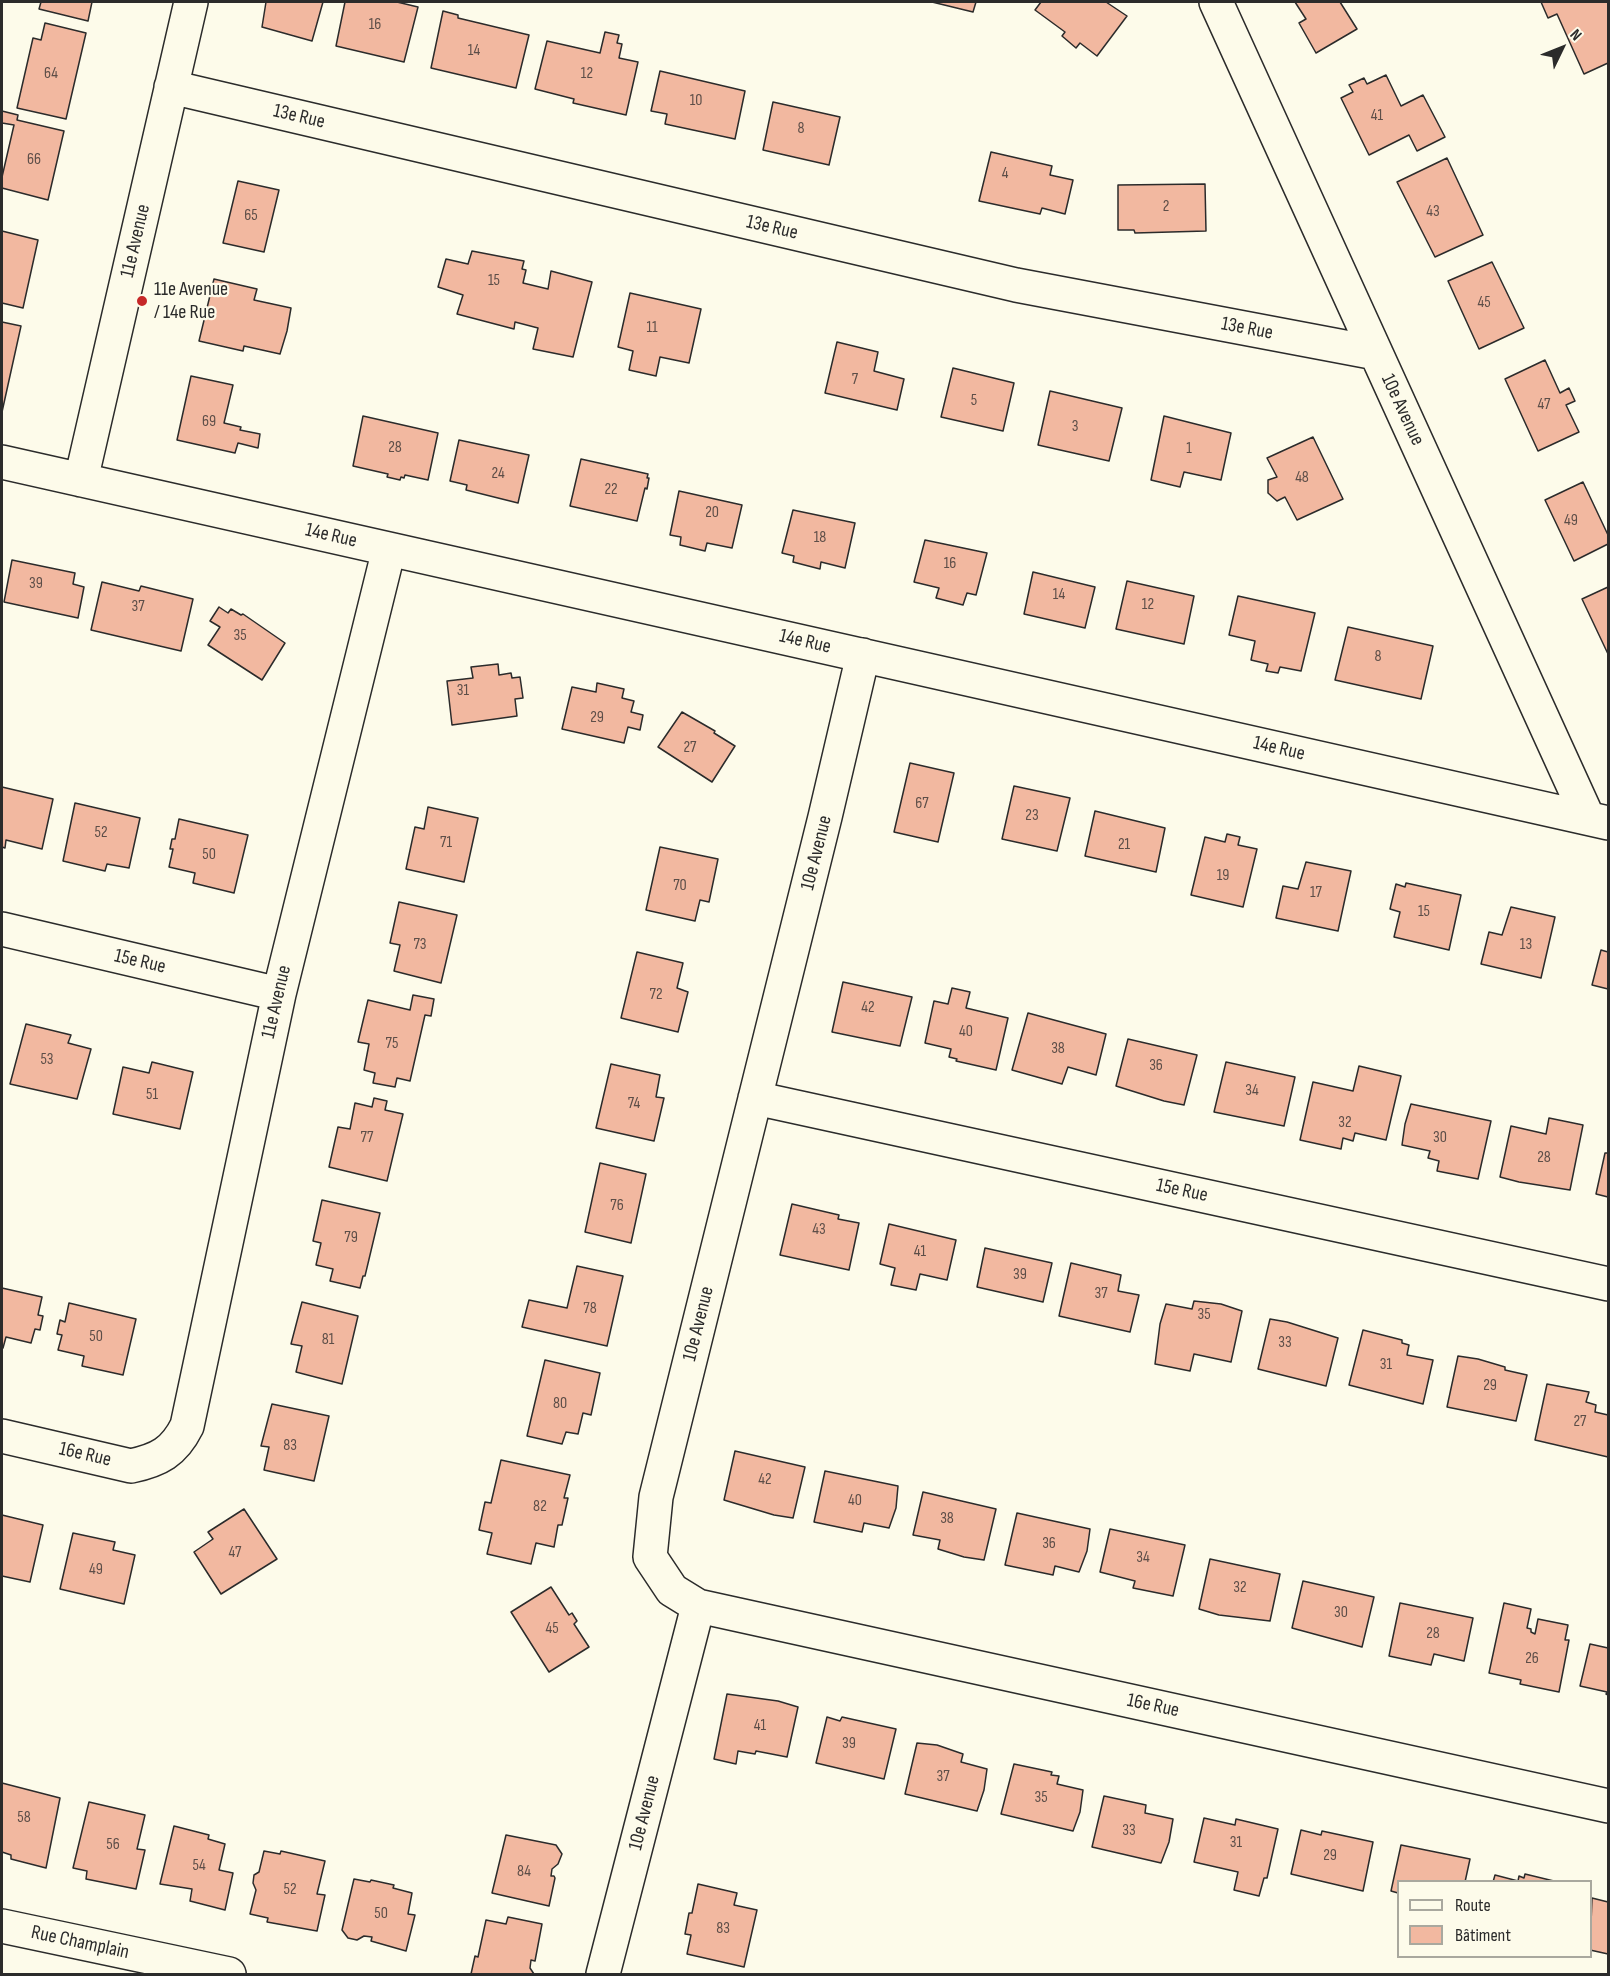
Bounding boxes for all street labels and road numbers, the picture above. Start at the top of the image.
street label: 13e Rue [271,99,327,135]
street label: 11e Avenue [116,202,156,280]
street label: 13e Rue [744,210,800,246]
street label: 13e Rue [1219,312,1275,346]
street label: 10e Avenue [1375,370,1429,450]
street label: 14e Rue [303,518,359,554]
street label: 14e Rue [777,624,833,660]
street label: 14e Rue [1251,731,1307,767]
street label: 10e Avenue [796,813,838,893]
street label: 15e Rue [112,944,168,980]
street label: 11e Avenue [257,963,297,1041]
street label: 15e Rue [1154,1174,1210,1208]
street label: 10e Avenue [678,1284,720,1364]
street label: 16e Rue [57,1437,113,1473]
street label: 16e Rue [1125,1689,1181,1723]
street label: 10e Avenue [624,1773,666,1853]
street label: Rue Champlain [29,1921,131,1965]

